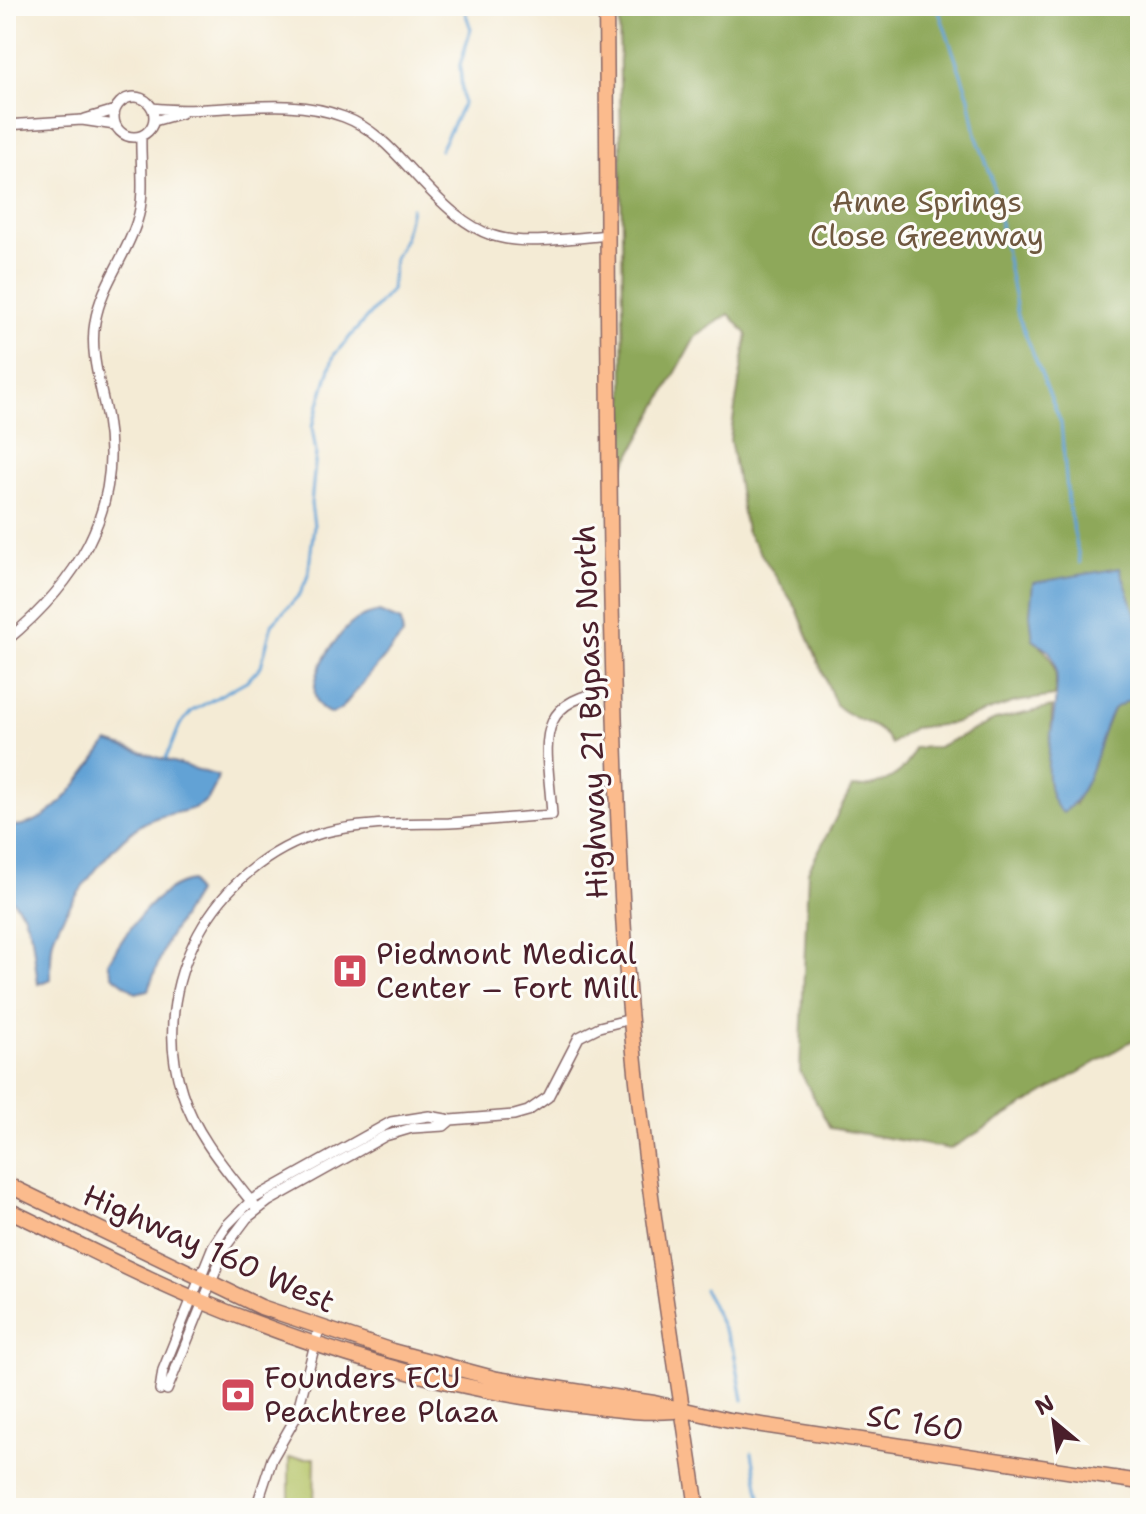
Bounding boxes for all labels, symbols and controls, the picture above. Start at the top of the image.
park label: Anne Springs Close Greenway [810,181,1044,256]
street label: Highway 21 Bypass North [563,524,618,900]
place label: Piedmont Medical Center – Fort Mill [376,933,638,1008]
hospital icon: Piedmont Medical Center – Fort Mill [331,952,369,990]
street label: Highway 160 West [77,1175,342,1323]
place label: Founders FCU Peachtree Plaza [264,1357,498,1432]
bank icon: Founders FCU Peachtree Plaza [219,1376,257,1414]
north arrow [1014,1382,1094,1462]
text: N [1030,1388,1059,1422]
street label: SC 160 [864,1395,966,1450]

